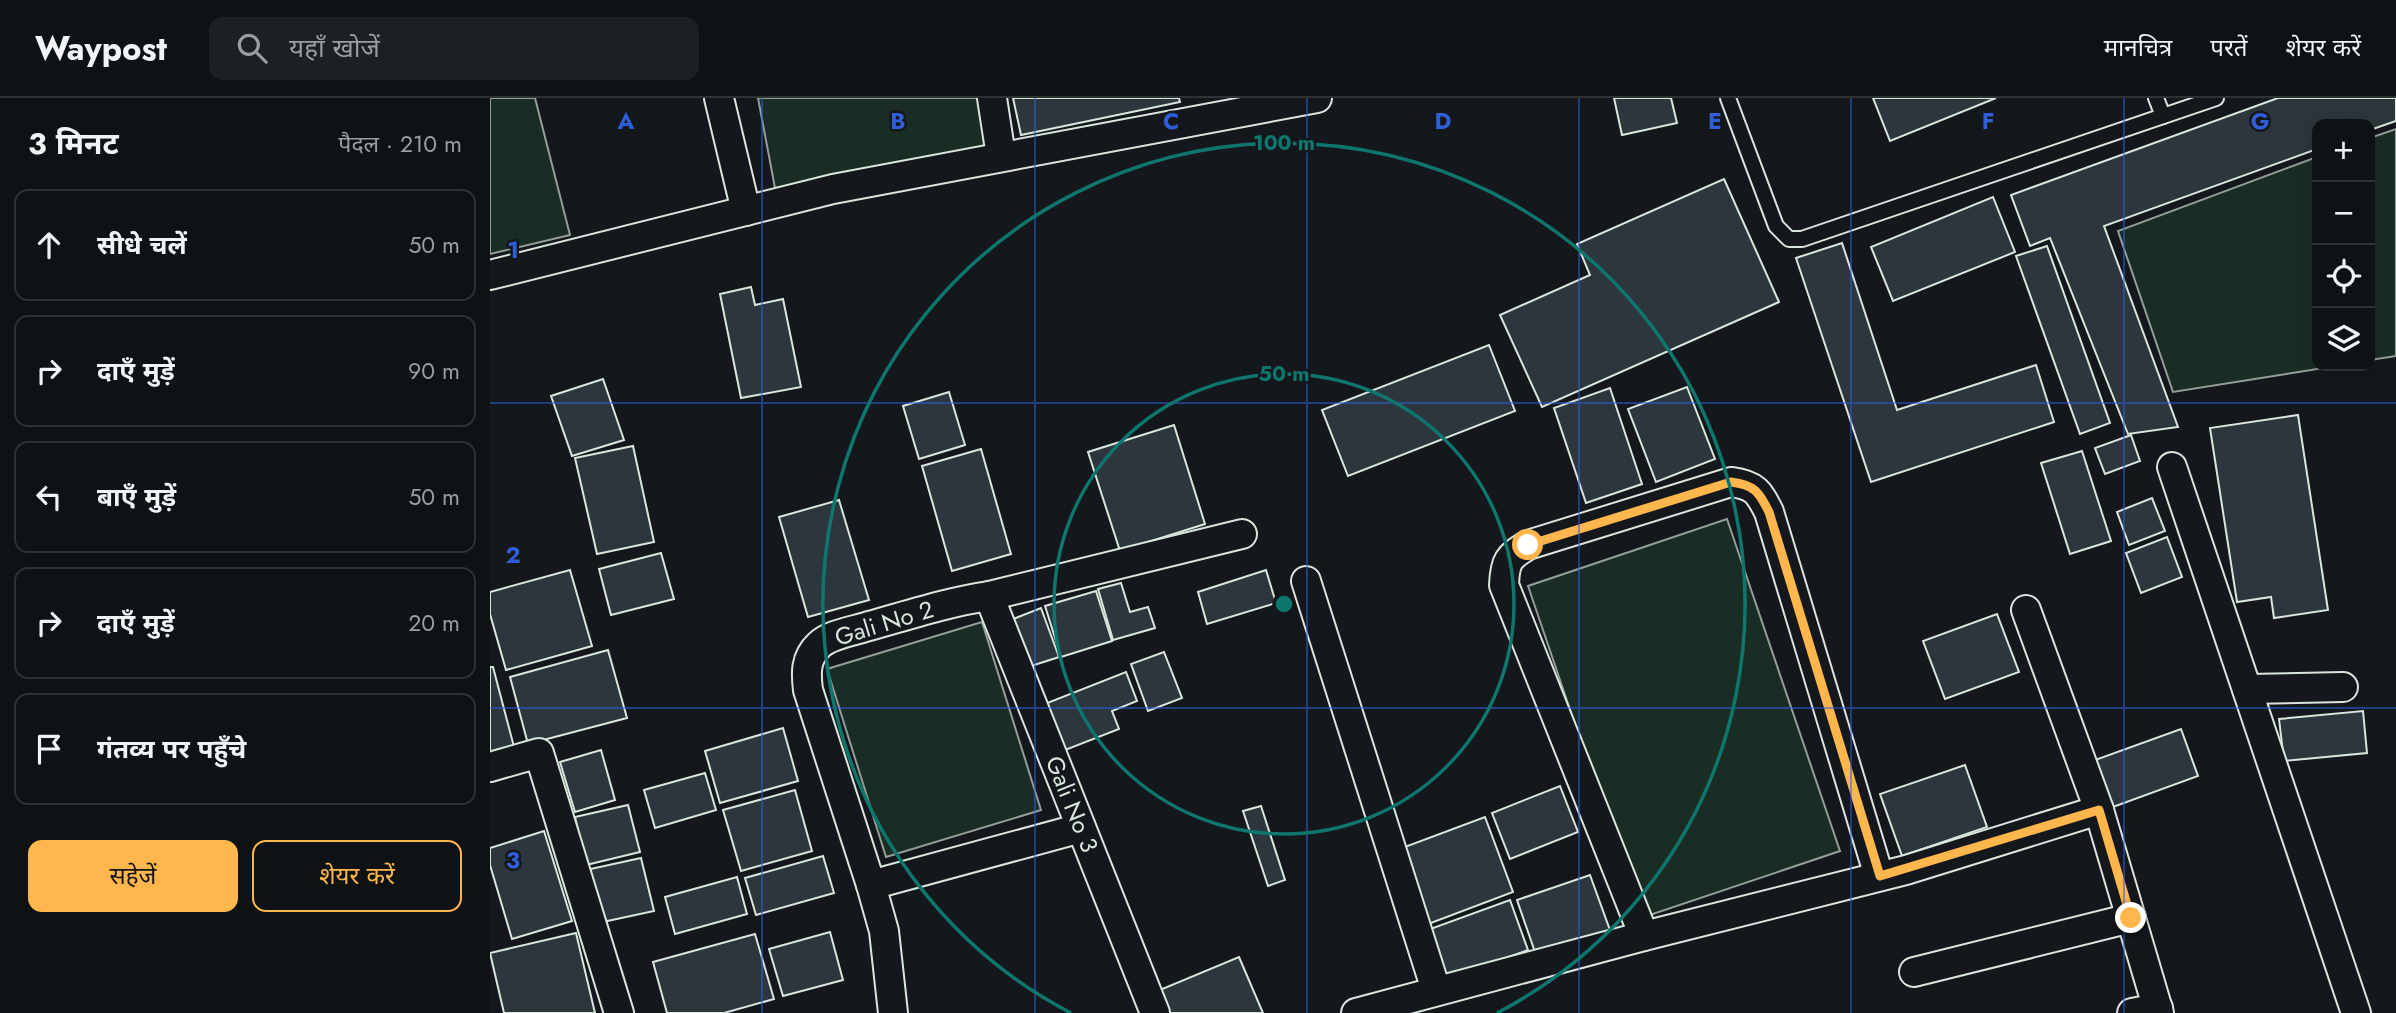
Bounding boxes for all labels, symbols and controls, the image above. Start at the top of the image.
search box [209,17,699,80]
text: Waypost [35,25,167,72]
icon: search [233,29,271,67]
text: यहाँ खोजें [289,29,380,67]
text: मानचित्र [2104,30,2172,65]
text: परतें [2210,30,2247,65]
text: शेयर करें [2285,30,2361,65]
text: A [617,104,635,138]
text: B [890,104,906,138]
text: C [1163,104,1179,138]
text: D [1435,104,1452,138]
text: E [1708,104,1722,138]
text: F [1982,104,1994,138]
text: G [2251,104,2269,138]
map controls [2312,119,2375,371]
button: + [2312,119,2375,182]
text: 3 मिनट [28,122,119,165]
text: पैदल · 210 m [338,127,462,161]
text: 100 m [1253,128,1315,158]
button: − [2312,182,2375,245]
icon: ahead [30,226,68,264]
text: सीधे चलें [97,226,187,264]
text: 50 m [408,228,460,262]
text: 1 [507,233,519,267]
button: locate [2312,245,2375,308]
button: layers [2312,308,2375,371]
icon: right [30,352,68,390]
text: दाएँ मुड़ें [97,352,175,390]
text: 90 m [408,354,460,388]
text: 50 m [1259,359,1309,389]
icon: left [30,478,68,516]
text: बाएँ मुड़ें [97,478,176,516]
text: 50 m [408,480,460,514]
route start [1512,529,1543,560]
text: 2 [505,538,521,572]
street label: Gali No 2 [830,591,938,655]
centre of rings [1272,592,1296,616]
icon: right [30,604,68,642]
text: दाएँ मुड़ें [97,604,175,642]
text: 20 m [408,606,460,640]
icon: arrive [30,730,68,768]
text: गंतव्य पर पहुँचे [97,730,246,768]
street label: Gali No 3 [1037,751,1107,857]
button: सहेजें [28,840,238,912]
button: शेयर करें [252,840,462,912]
text: 3 [506,843,520,877]
route end [2115,902,2146,933]

